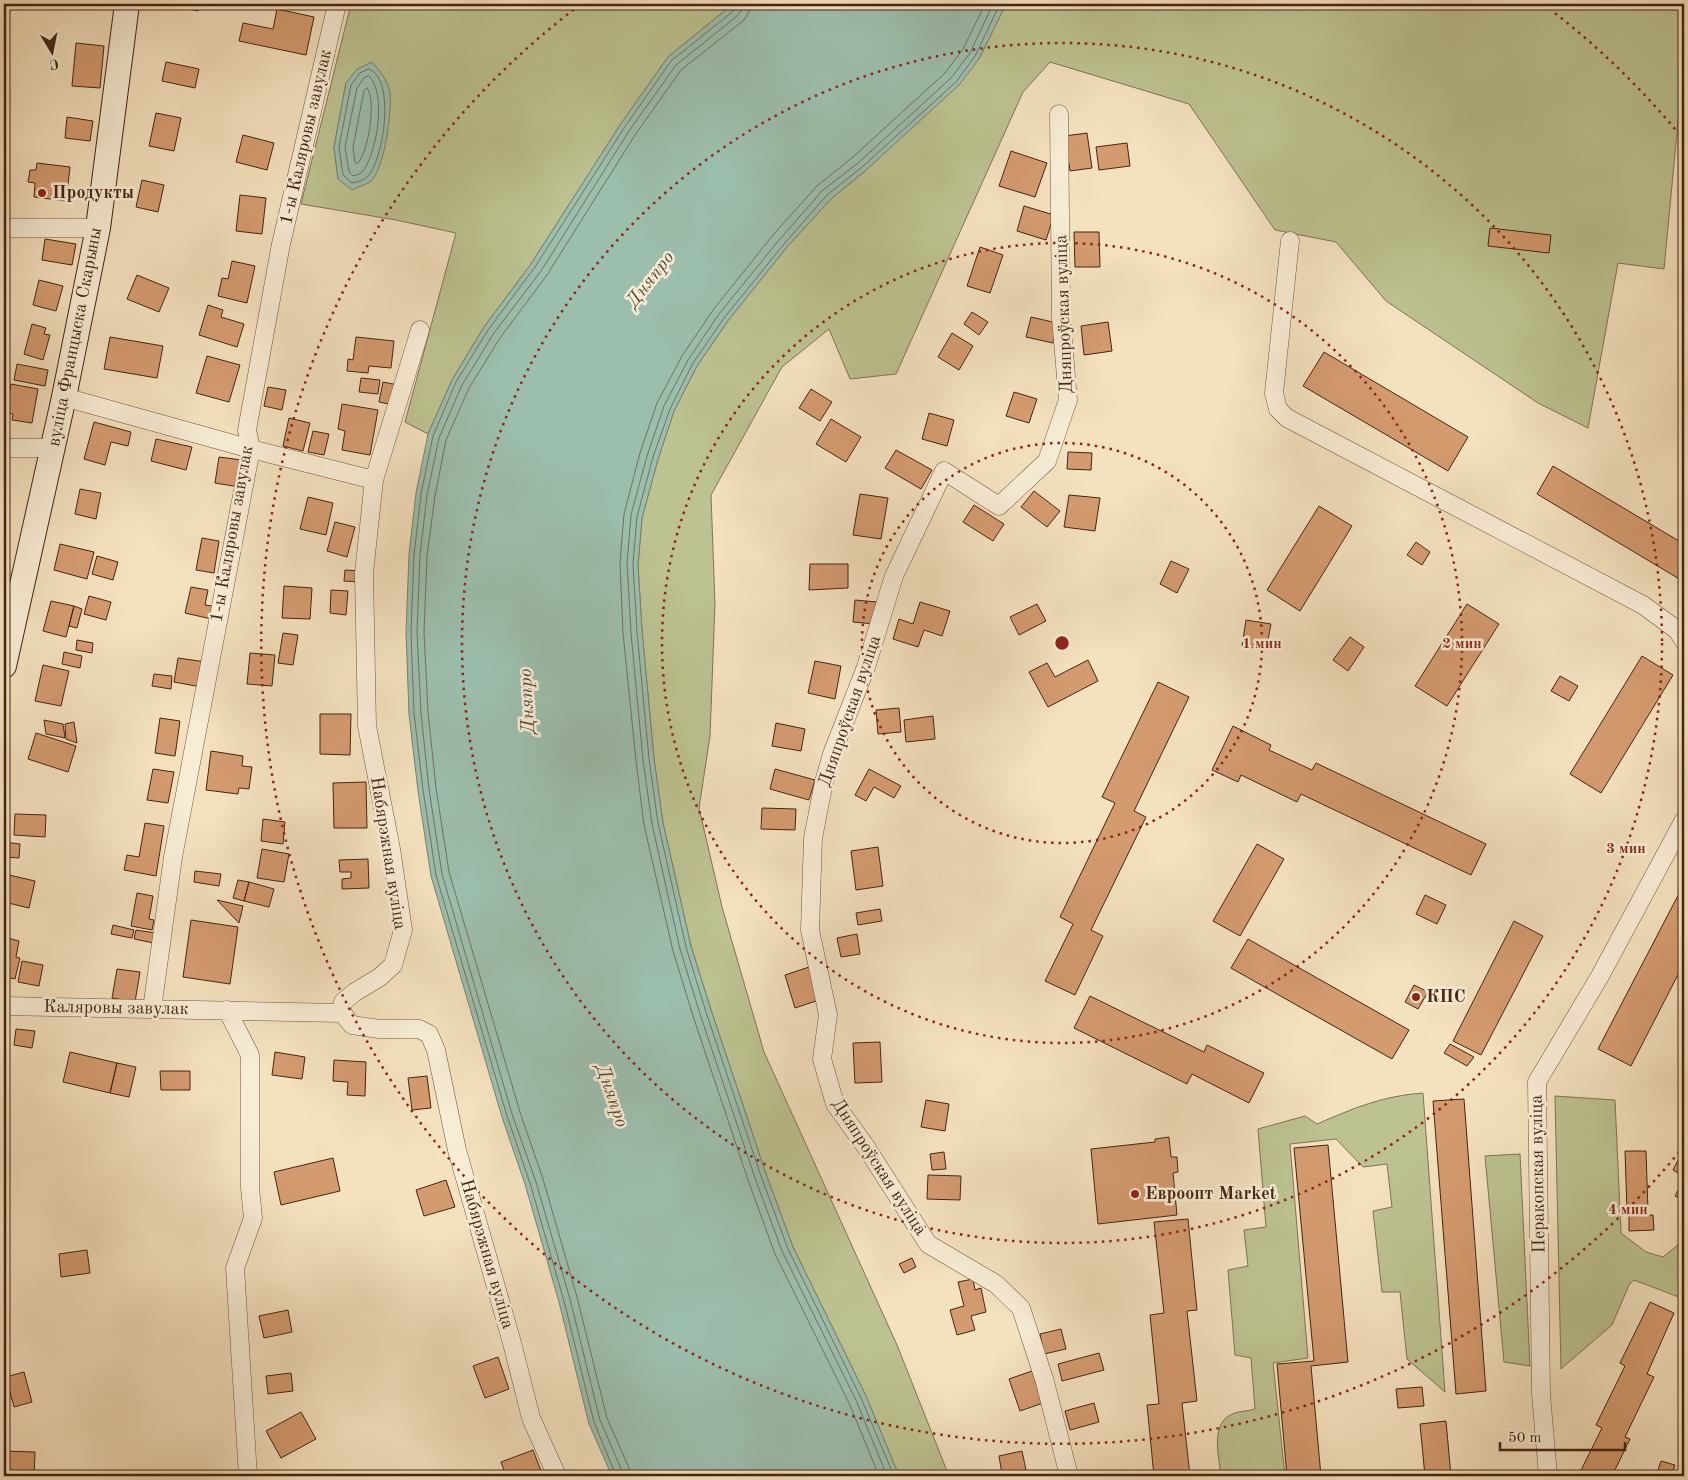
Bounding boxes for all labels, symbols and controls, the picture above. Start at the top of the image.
north arrow [28,28,78,78]
street label: 1-ы Каляровы завулак [277,48,335,226]
text: С [48,56,60,72]
place label: Продукты [52,184,134,202]
marker: Продукты [36,187,48,199]
street label: вуліца Францыска Скарыны [45,226,105,448]
street label: Дняпроўская вуліца [1052,234,1076,394]
water label: Дняпро [622,248,679,314]
street label: 1-ы Каляровы завулак [208,444,256,624]
street label: Дняпроўская вуліца [816,633,884,789]
centre of rings [1053,634,1071,652]
text: 1 мин [1242,637,1282,652]
text: 2 мин [1442,637,1482,652]
water label: Дняпро [517,668,539,737]
street label: Набярэжная вуліца [367,775,409,931]
text: 3 мин [1606,842,1646,857]
place label: КПС [1426,988,1466,1006]
marker: КПС [1410,991,1422,1003]
street label: Каляровы завулак [43,998,189,1018]
water label: Дняпро [590,1059,631,1130]
street label: Перакопская вуліца [1528,1094,1548,1253]
street label: Дняпроўская вуліца [828,1095,930,1239]
street label: Набярэжная вуліца [457,1177,517,1331]
place label: Евроопт Market [1145,1185,1277,1203]
marker: Евроопт Market [1129,1188,1141,1200]
text: 4 мин [1608,1203,1648,1218]
scale bar [1500,1420,1626,1452]
text: 50 m [1508,1431,1542,1446]

